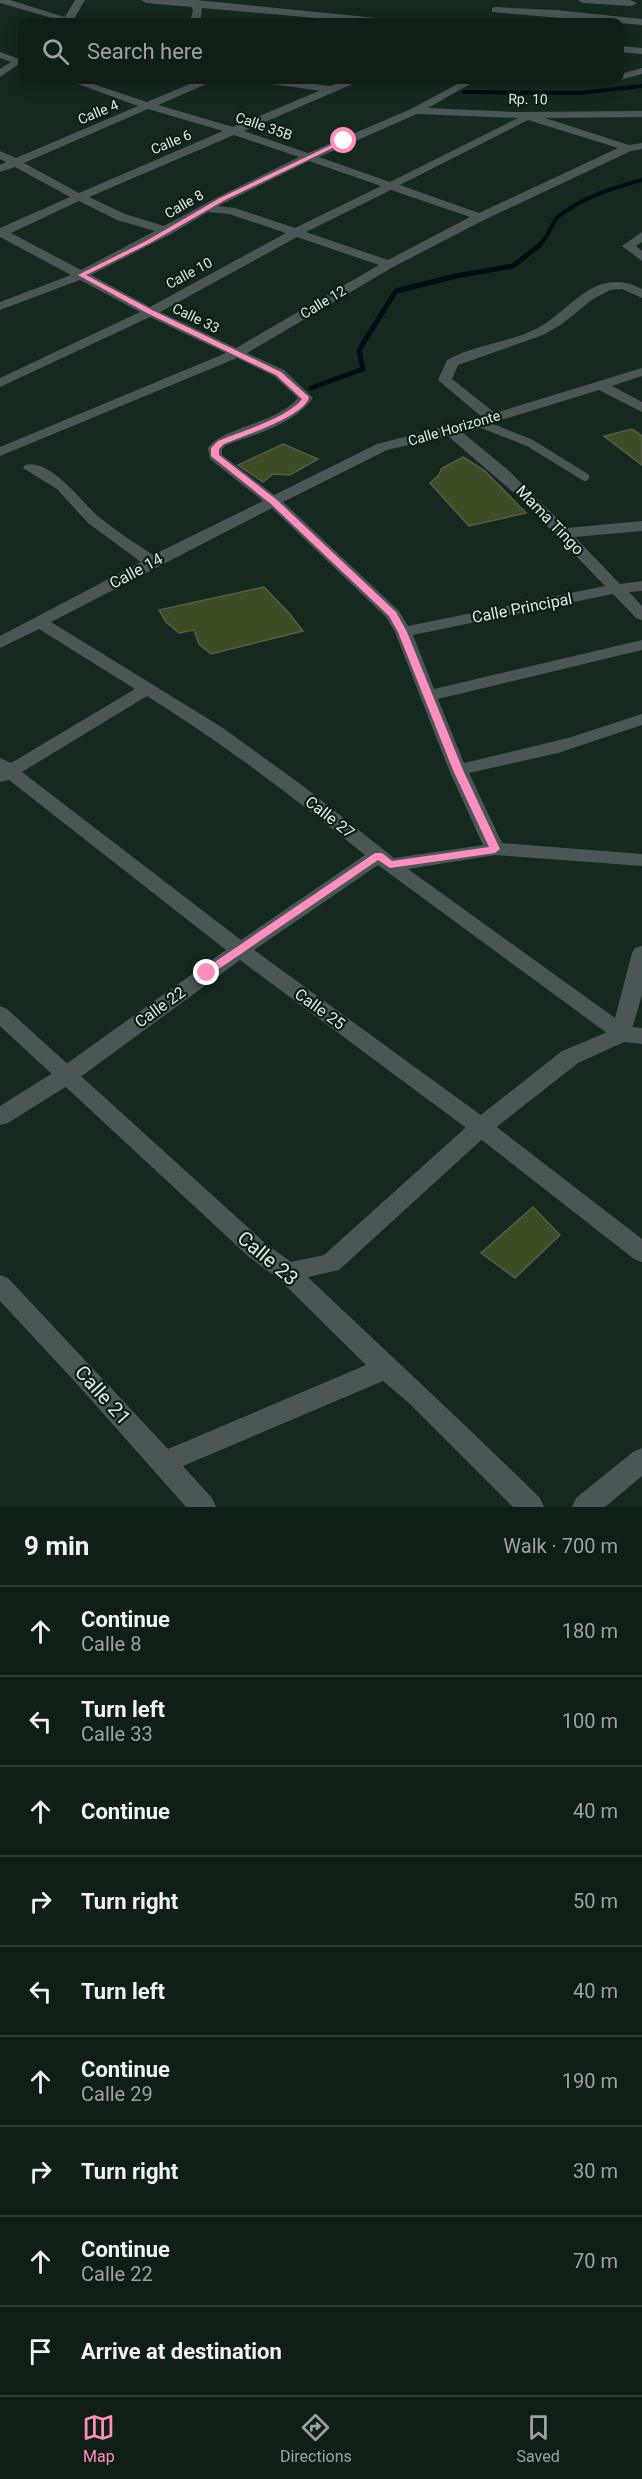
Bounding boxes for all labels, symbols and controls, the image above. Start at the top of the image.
search box [18,18,624,84]
icon: search [39,35,72,68]
text: Search here [87,39,203,64]
street label: Rp. 10 [508,91,548,107]
street label: Calle 4 [75,96,121,128]
street label: Calle 35B [234,109,294,143]
street label: Calle 6 [148,126,194,158]
route start [330,127,356,153]
street label: Calle 8 [162,186,206,222]
street label: Calle 10 [163,254,215,292]
street label: Calle 12 [297,282,349,322]
street label: Calle 33 [170,300,222,336]
street label: Calle Horizonte [406,407,502,449]
street label: Mama Tingo [512,481,588,559]
street label: Calle 14 [106,549,166,593]
street label: Calle Principal [470,589,574,627]
street label: Calle 27 [302,792,358,842]
route end [193,959,219,985]
street label: Calle 22 [131,982,189,1032]
street label: Calle 25 [291,984,349,1034]
street label: Calle 23 [233,1226,303,1290]
street label: Calle 21 [70,1360,136,1430]
text: 9 min [24,1531,89,1561]
text: Walk · 700 m [503,1534,618,1558]
text: Continue [81,1607,170,1632]
icon: ahead [24,1615,57,1648]
text: 180 m [562,1619,618,1643]
text: Calle 8 [81,1632,141,1656]
text: Turn left [81,1697,165,1722]
icon: left [24,1705,57,1738]
text: 100 m [562,1709,618,1733]
text: Calle 33 [81,1722,153,1746]
icon: ahead [24,1795,57,1828]
text: Continue [81,1799,170,1824]
text: 40 m [573,1799,618,1823]
icon: right [24,1885,57,1918]
text: Turn right [81,1889,178,1914]
text: 50 m [573,1889,618,1913]
icon: left [24,1975,57,2008]
text: Turn left [81,1979,165,2004]
text: 40 m [573,1979,618,2003]
text: Continue [81,2057,170,2082]
icon: ahead [24,2065,57,2098]
text: 190 m [562,2069,618,2093]
text: Calle 29 [81,2082,153,2106]
icon: right [24,2155,57,2188]
text: Turn right [81,2159,178,2184]
text: 30 m [573,2159,618,2183]
text: Continue [81,2237,170,2262]
icon: ahead [24,2245,57,2278]
text: 70 m [573,2249,618,2273]
text: Calle 22 [81,2262,153,2286]
icon: arrive [24,2335,57,2368]
text: Arrive at destination [81,2339,282,2364]
tab: Map [82,2411,115,2466]
tab: Directions [280,2411,352,2466]
tab: Saved [516,2411,560,2466]

